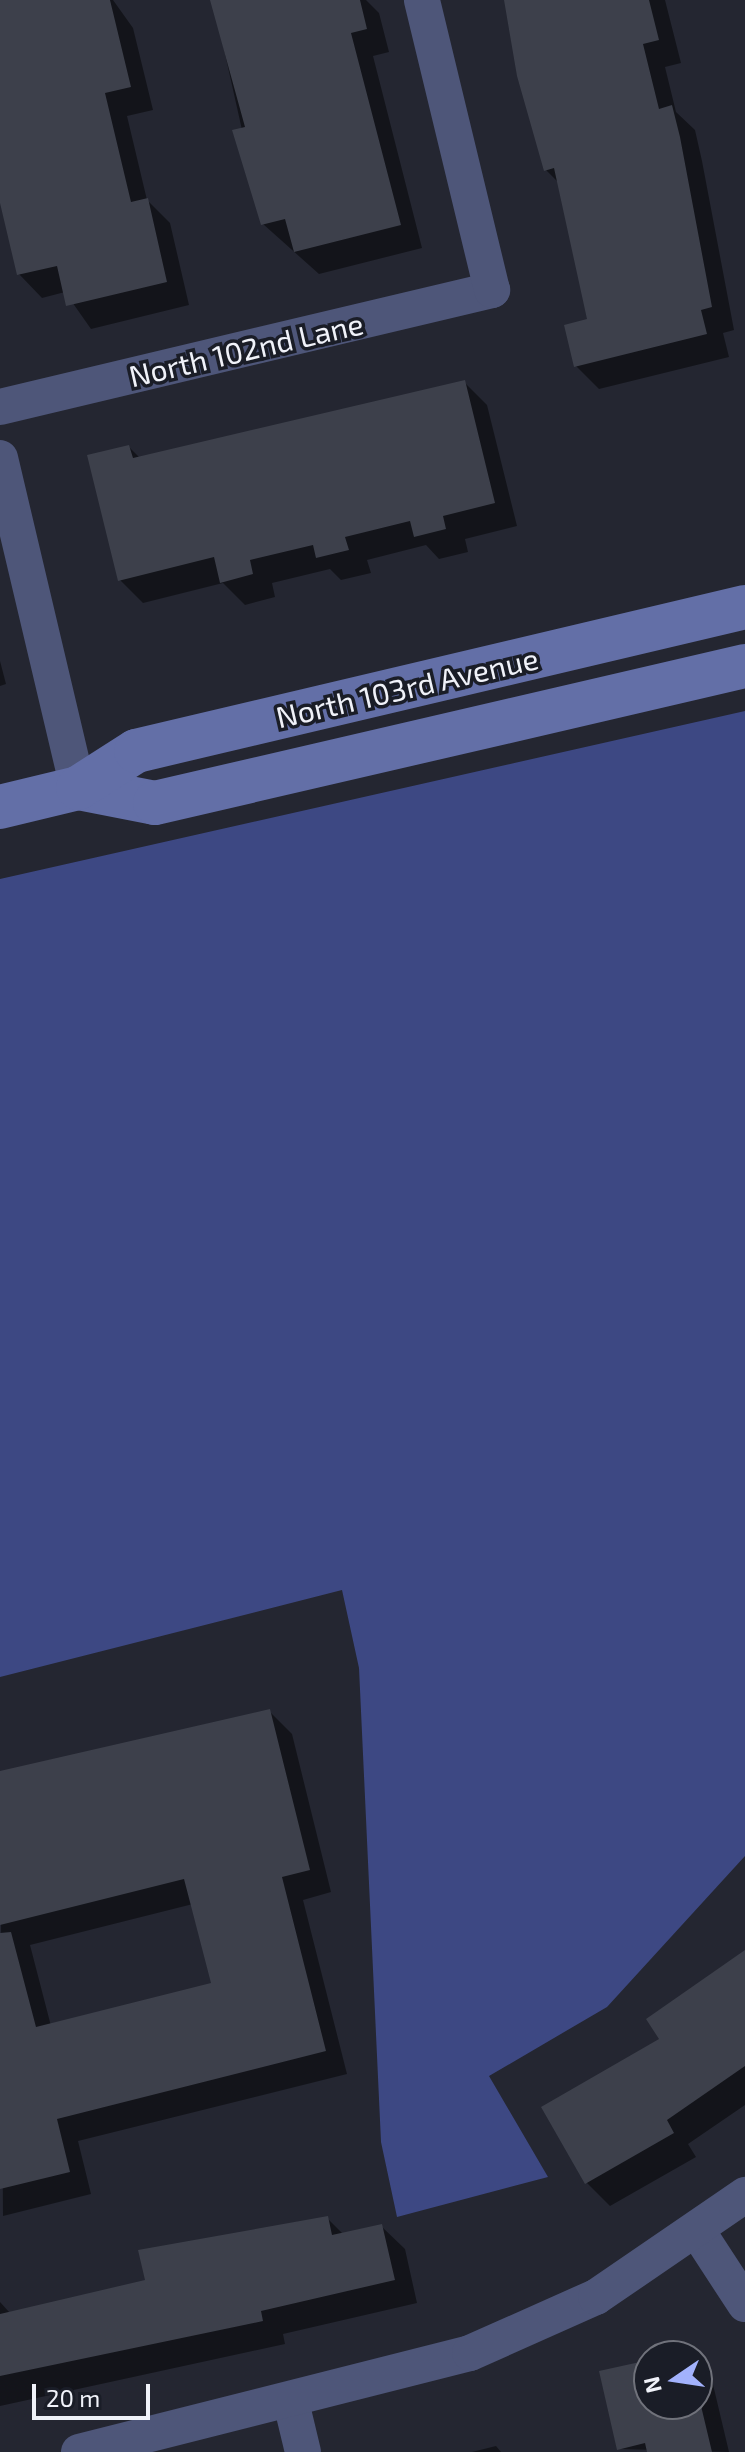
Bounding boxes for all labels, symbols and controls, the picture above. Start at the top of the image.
street label: North 102nd Lane [125,305,367,393]
street label: North 103rd Avenue [272,639,542,735]
north arrow [633,2340,713,2420]
scale bar [36,2368,154,2418]
text: N [637,2374,666,2396]
text: 20 m [46,2383,100,2412]

